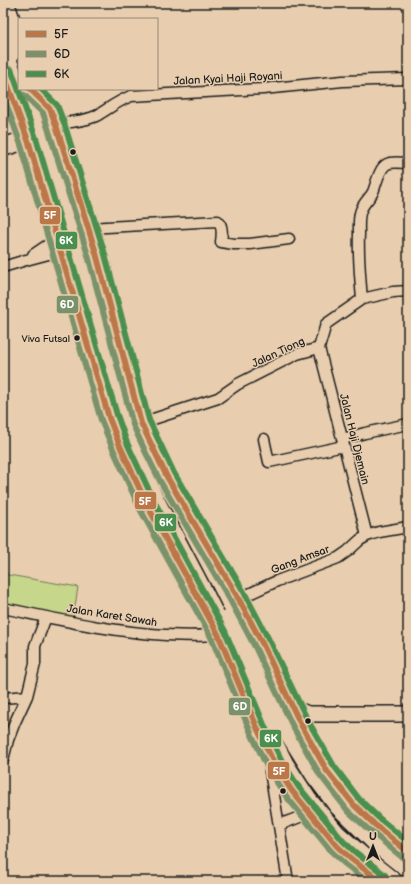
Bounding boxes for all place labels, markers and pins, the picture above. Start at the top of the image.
unlabelled marker [68,147,78,157]
place label: Viva Futsal [22,333,70,345]
marker: Viva Futsal [72,333,82,343]
unlabelled marker [303,716,313,726]
unlabelled marker [278,786,288,796]

